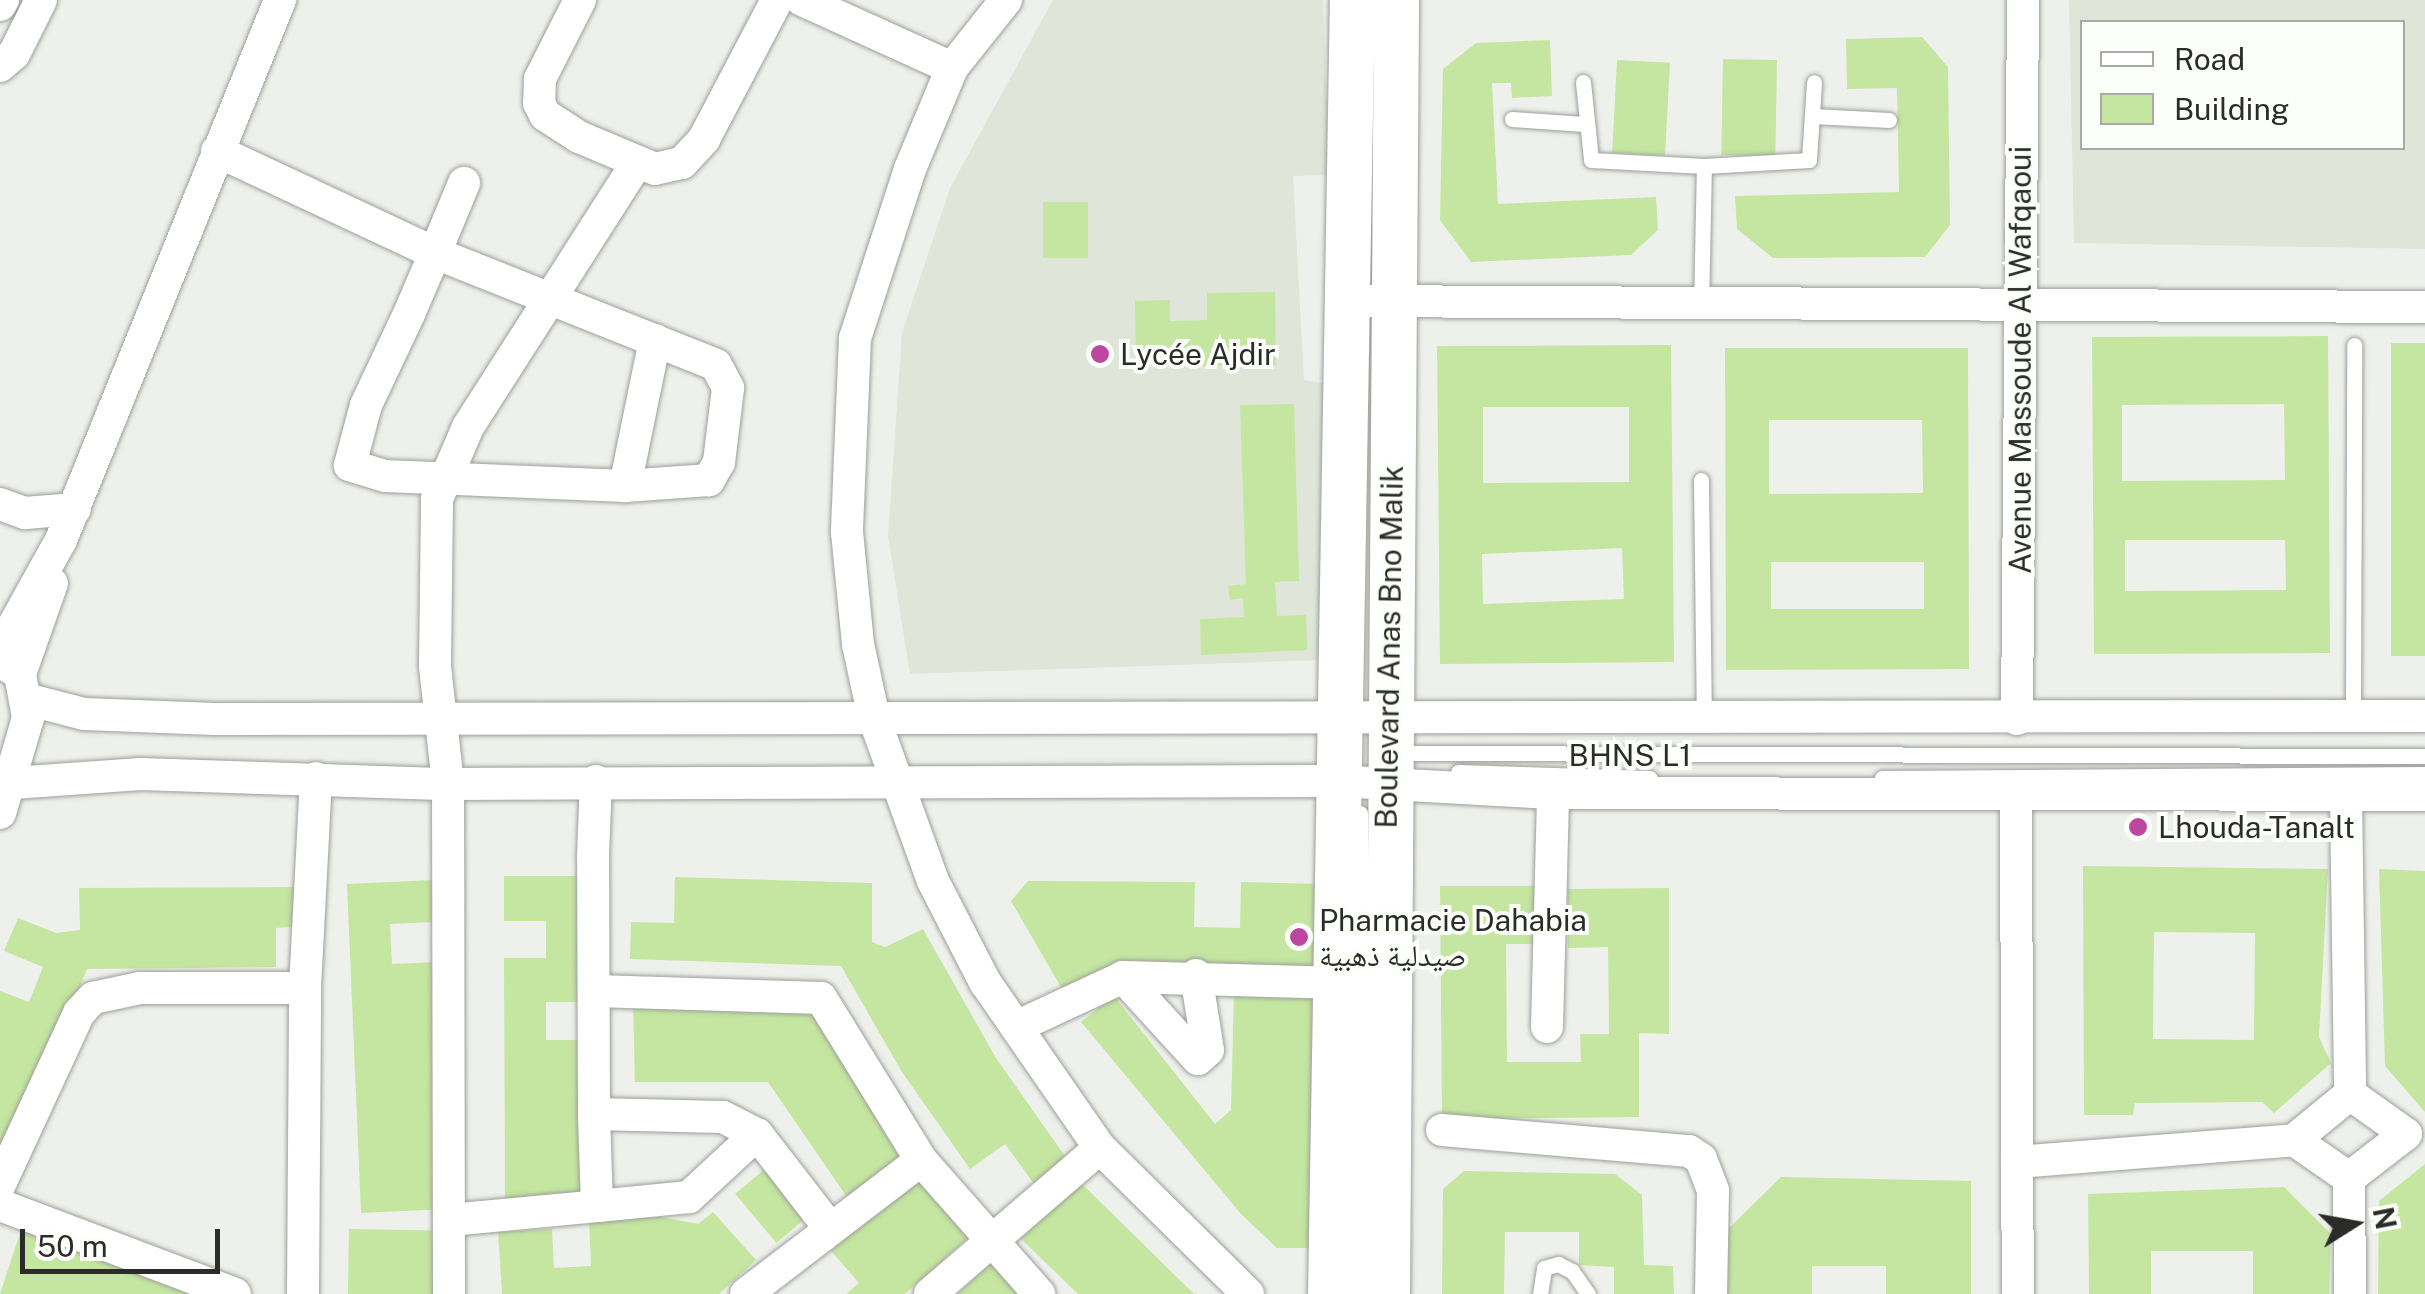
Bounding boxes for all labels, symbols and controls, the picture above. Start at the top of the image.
legend [2080,20,2405,150]
text: Road [2174,41,2245,77]
text: Building [2174,91,2289,127]
street label: Avenue Massoude Al Wafqaoui [2002,145,2038,575]
place label: Lycée Ajdir [1120,336,1276,372]
marker: Lycée Ajdir [1089,343,1111,365]
street label: Boulevard Anas Bno Malik [1368,465,1410,829]
street label: BHNS L1 [1569,737,1691,773]
place label: Lhouda-Tanalt [2158,809,2355,845]
marker: Lhouda-Tanalt [2127,816,2149,838]
place label: Pharmacie Dahabia صيدلية ذهبية [1319,902,1587,972]
marker: Pharmacie Dahabia صيدلية ذهبية [1288,926,1310,948]
north arrow [2305,1174,2405,1274]
text: N [2367,1204,2403,1232]
scale bar [25,1209,225,1271]
text: 50 m [37,1228,108,1264]

